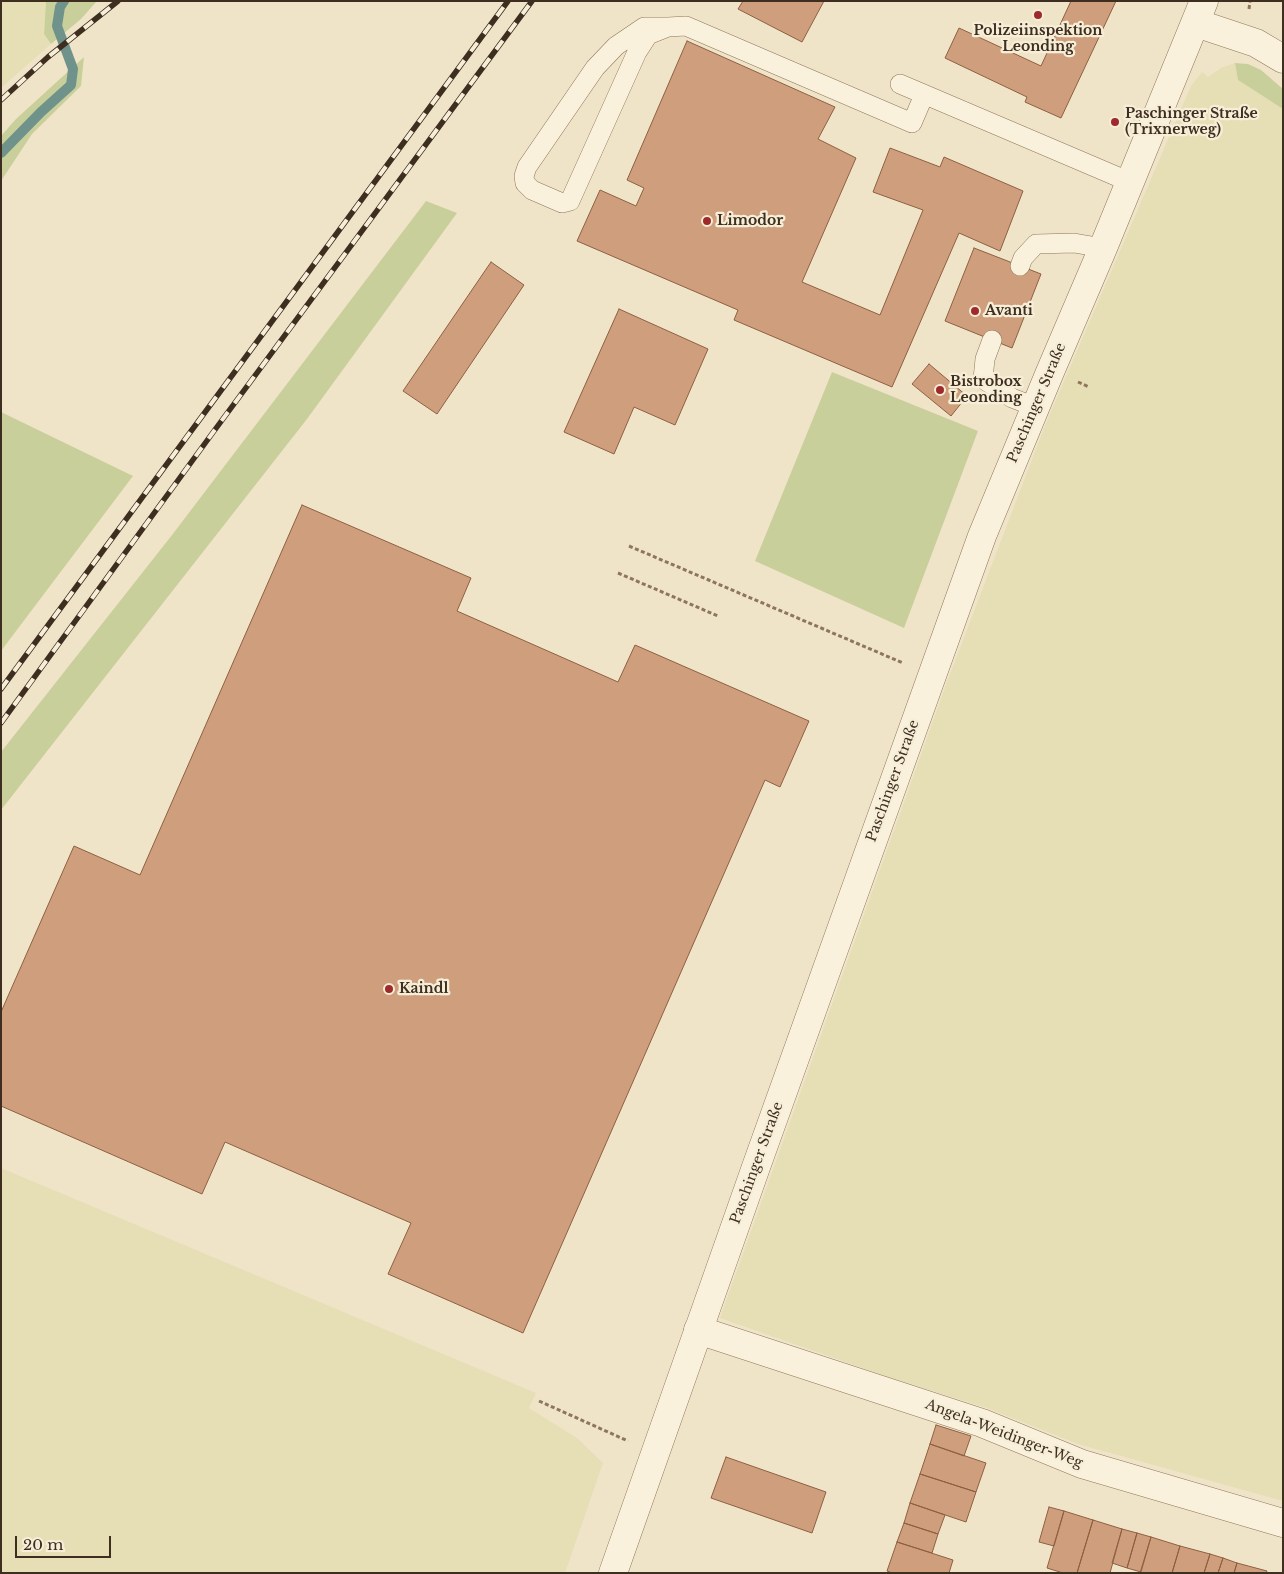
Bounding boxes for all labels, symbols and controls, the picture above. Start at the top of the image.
marker: Polizeiinspektion Leonding [1032,9,1044,21]
place label: Polizeiinspektion Leonding [974,23,1102,56]
place label: Paschinger Straße (Trixnerweg) [1125,106,1258,138]
marker: Paschinger Straße (Trixnerweg) [1109,116,1121,128]
place label: Limodor [717,213,783,229]
marker: Limodor [701,215,713,227]
place label: Avanti [985,303,1033,319]
marker: Avanti [969,305,981,317]
street label: Paschinger Straße [1004,341,1070,465]
place label: Bistrobox Leonding [950,374,1022,407]
marker: Bistrobox Leonding [934,384,946,396]
street label: Paschinger Straße [863,718,923,844]
place label: Kaindl [399,981,448,997]
marker: Kaindl [383,983,395,995]
street label: Paschinger Straße [727,1100,787,1226]
street label: Angela-Weidinger-Weg [923,1396,1085,1472]
scale bar [18,1526,114,1558]
text: 20 m [23,1535,63,1554]

